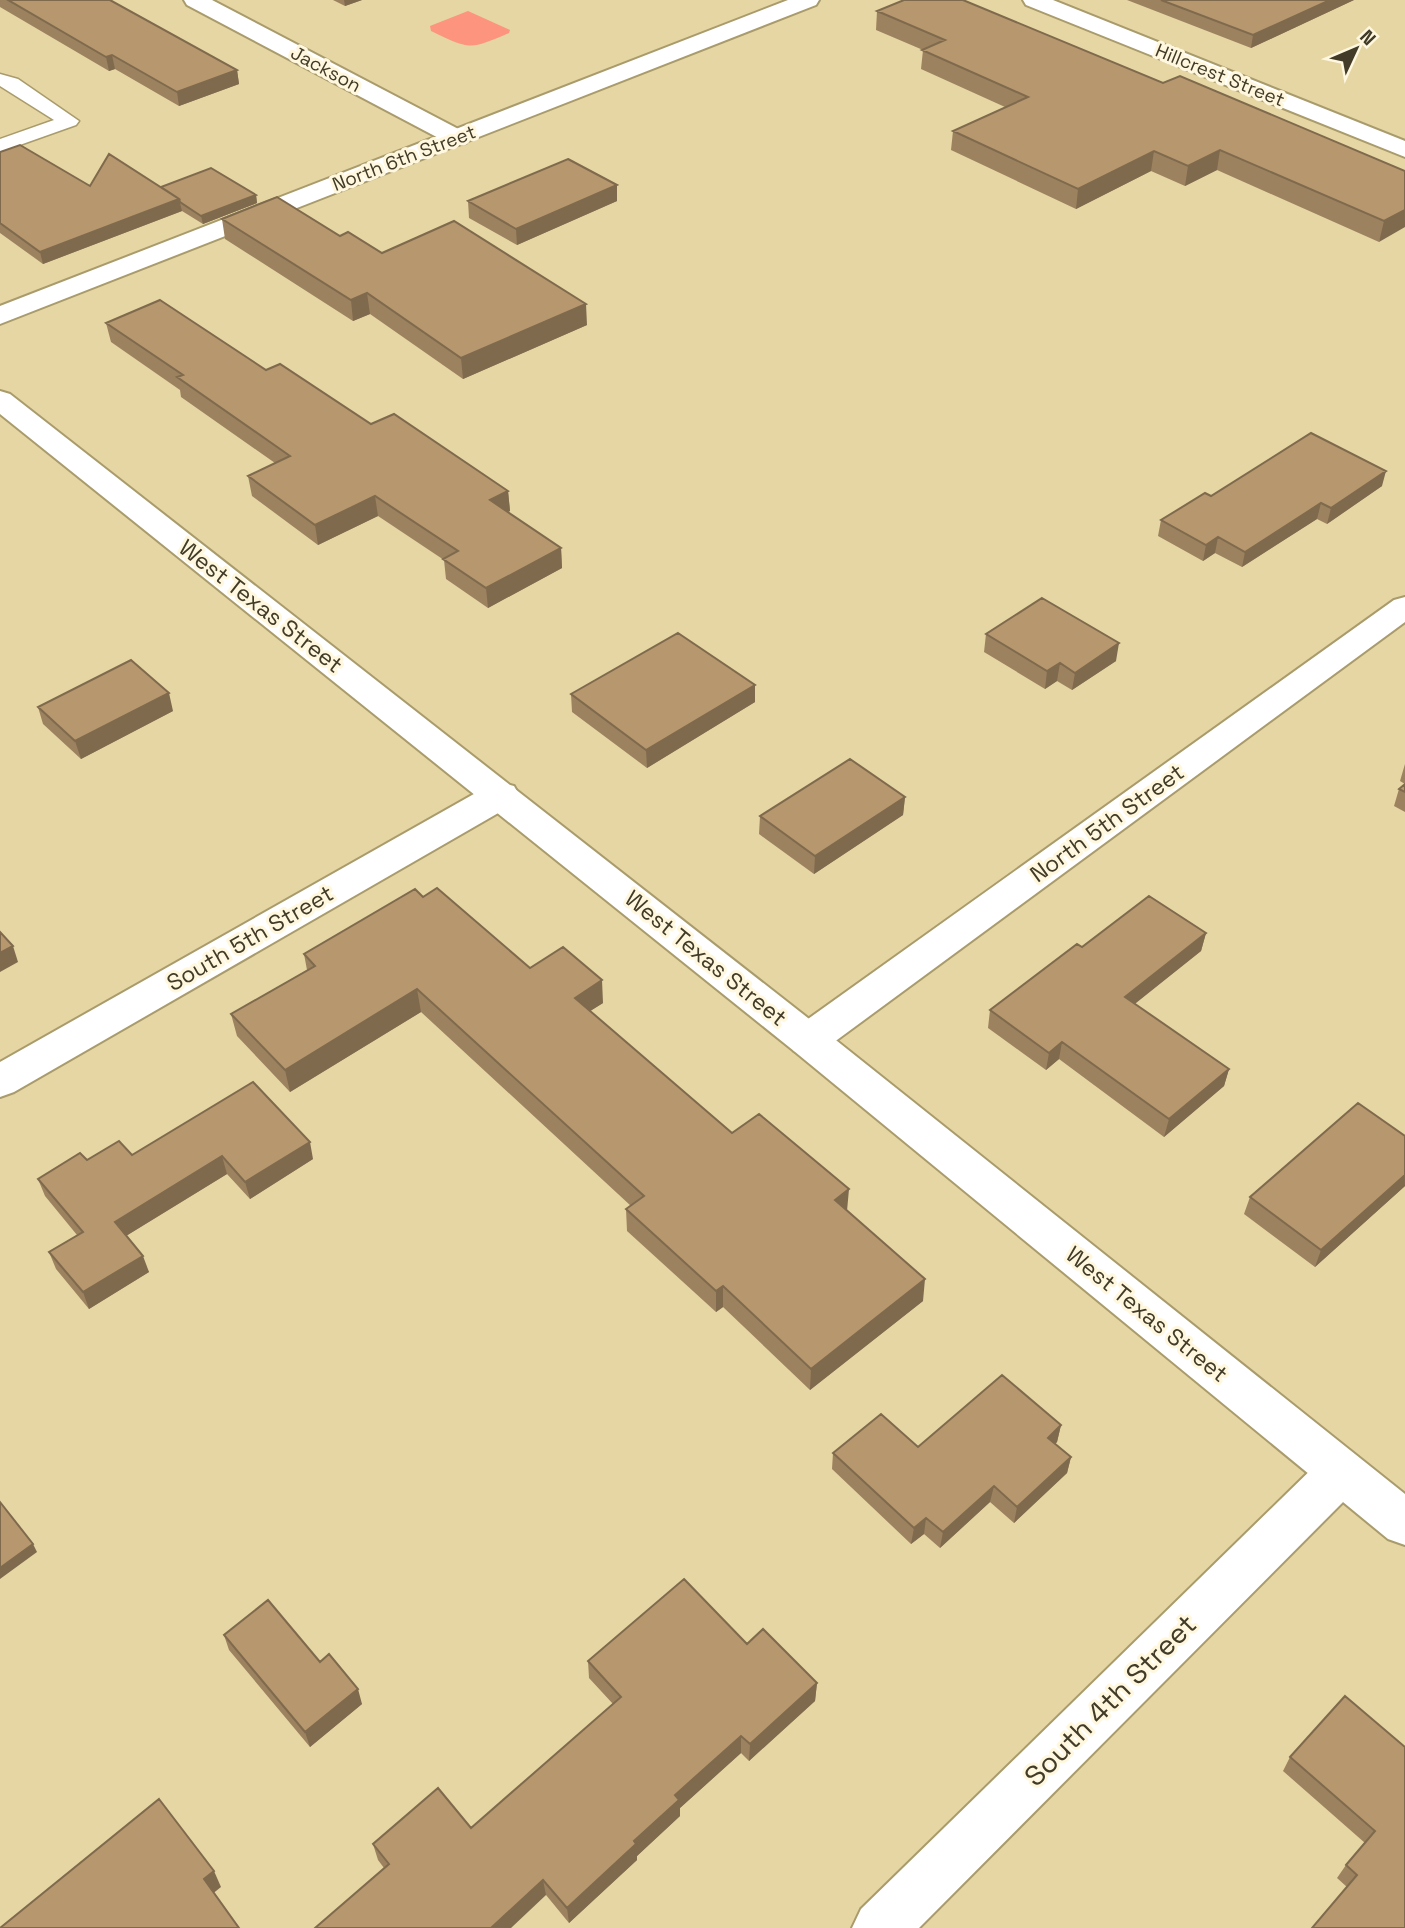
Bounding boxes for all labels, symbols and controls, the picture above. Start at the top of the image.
north arrow [1321,14,1391,84]
text: N [1354,24,1381,51]
street label: Hillcrest Street [1152,38,1288,112]
street label: Jackson [286,40,366,98]
street label: North 6th Street [329,119,479,197]
street label: West Texas Street [173,533,349,679]
street label: North 5th Street [1024,757,1190,889]
street label: South 5th Street [161,878,339,998]
street label: West Texas Street [619,883,793,1033]
street label: West Texas Street [1060,1239,1234,1389]
street label: South 4th Street [1016,1606,1204,1794]

